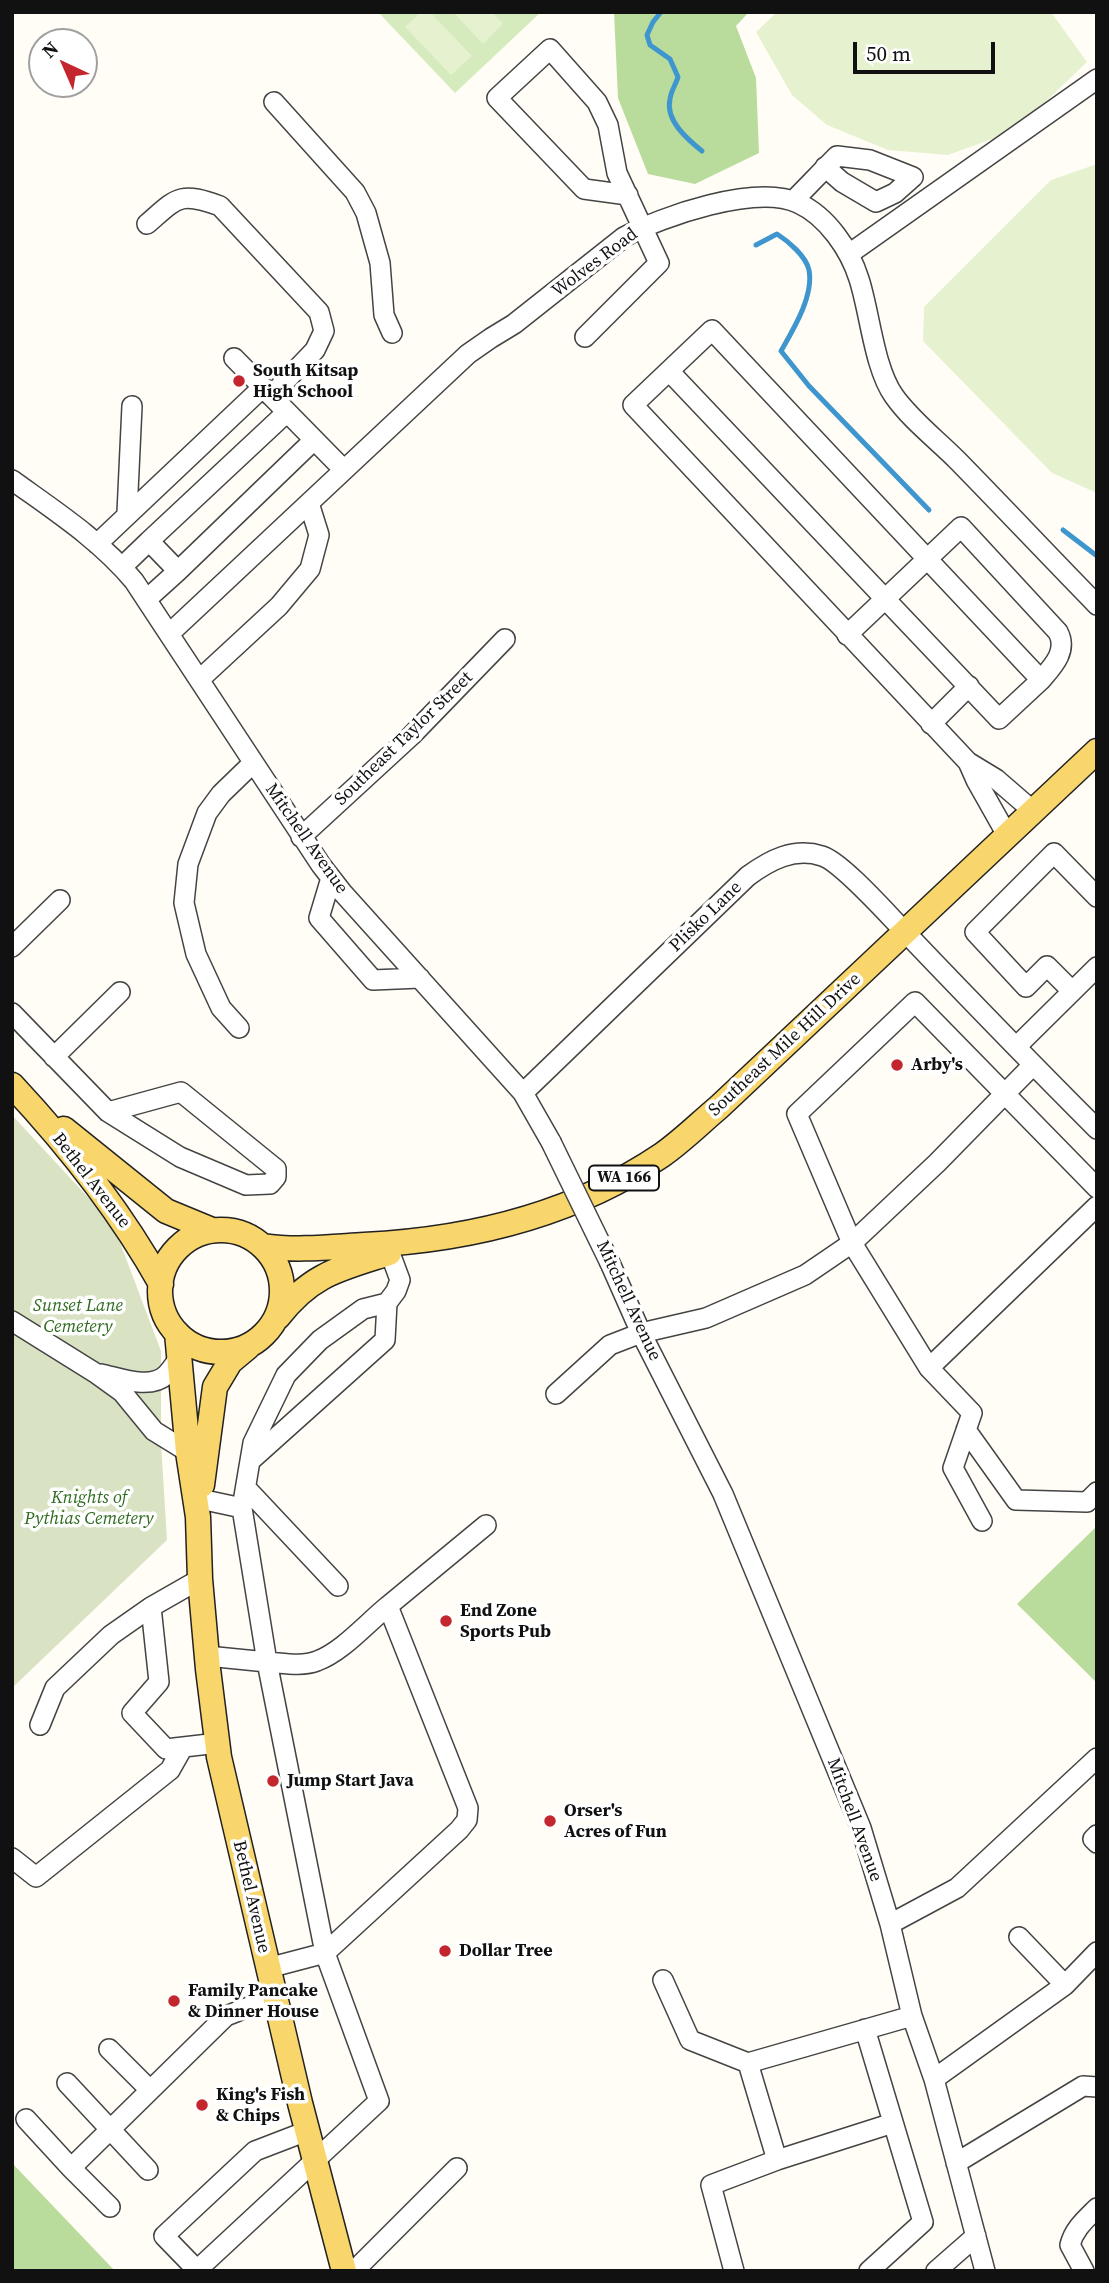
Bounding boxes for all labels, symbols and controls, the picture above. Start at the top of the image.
north arrow [28,28,98,98]
scale bar [857,28,999,72]
text: N [36,35,64,63]
text: 50 m [866,39,911,68]
street label: Wolves Road [548,224,642,302]
place label: South Kitsap High School [253,360,358,402]
marker: South Kitsap High School [231,373,247,389]
street label: Southeast Taylor Street [330,667,478,811]
street label: Mitchell Avenue [260,780,352,898]
street label: Plisko Lane [665,877,747,957]
street label: Southeast Mile Hill Drive [704,969,866,1121]
place label: Arby's [911,1054,963,1076]
marker: Arby's [889,1057,905,1073]
street label: Bethel Avenue [47,1129,135,1233]
road number: WA 166 [589,1166,659,1190]
street label: Mitchell Avenue [591,1238,665,1364]
park label: Sunset Lane Cemetery [33,1295,123,1338]
park label: Knights of Pythias Cemetery [24,1487,154,1530]
place label: End Zone Sports Pub [460,1600,551,1642]
marker: End Zone Sports Pub [438,1613,454,1629]
street label: Mitchell Avenue [822,1755,886,1885]
place label: Jump Start Java [287,1770,414,1792]
marker: Jump Start Java [265,1773,281,1789]
place label: Orser's Acres of Fun [564,1800,667,1842]
marker: Orser's Acres of Fun [542,1813,558,1829]
street label: Bethel Avenue [228,1839,274,1955]
place label: Dollar Tree [459,1940,553,1962]
marker: Dollar Tree [437,1943,453,1959]
place label: Family Pancake & Dinner House [188,1980,319,2022]
marker: Family Pancake & Dinner House [166,1993,182,2009]
place label: King's Fish & Chips [216,2084,305,2126]
marker: King's Fish & Chips [194,2097,210,2113]

